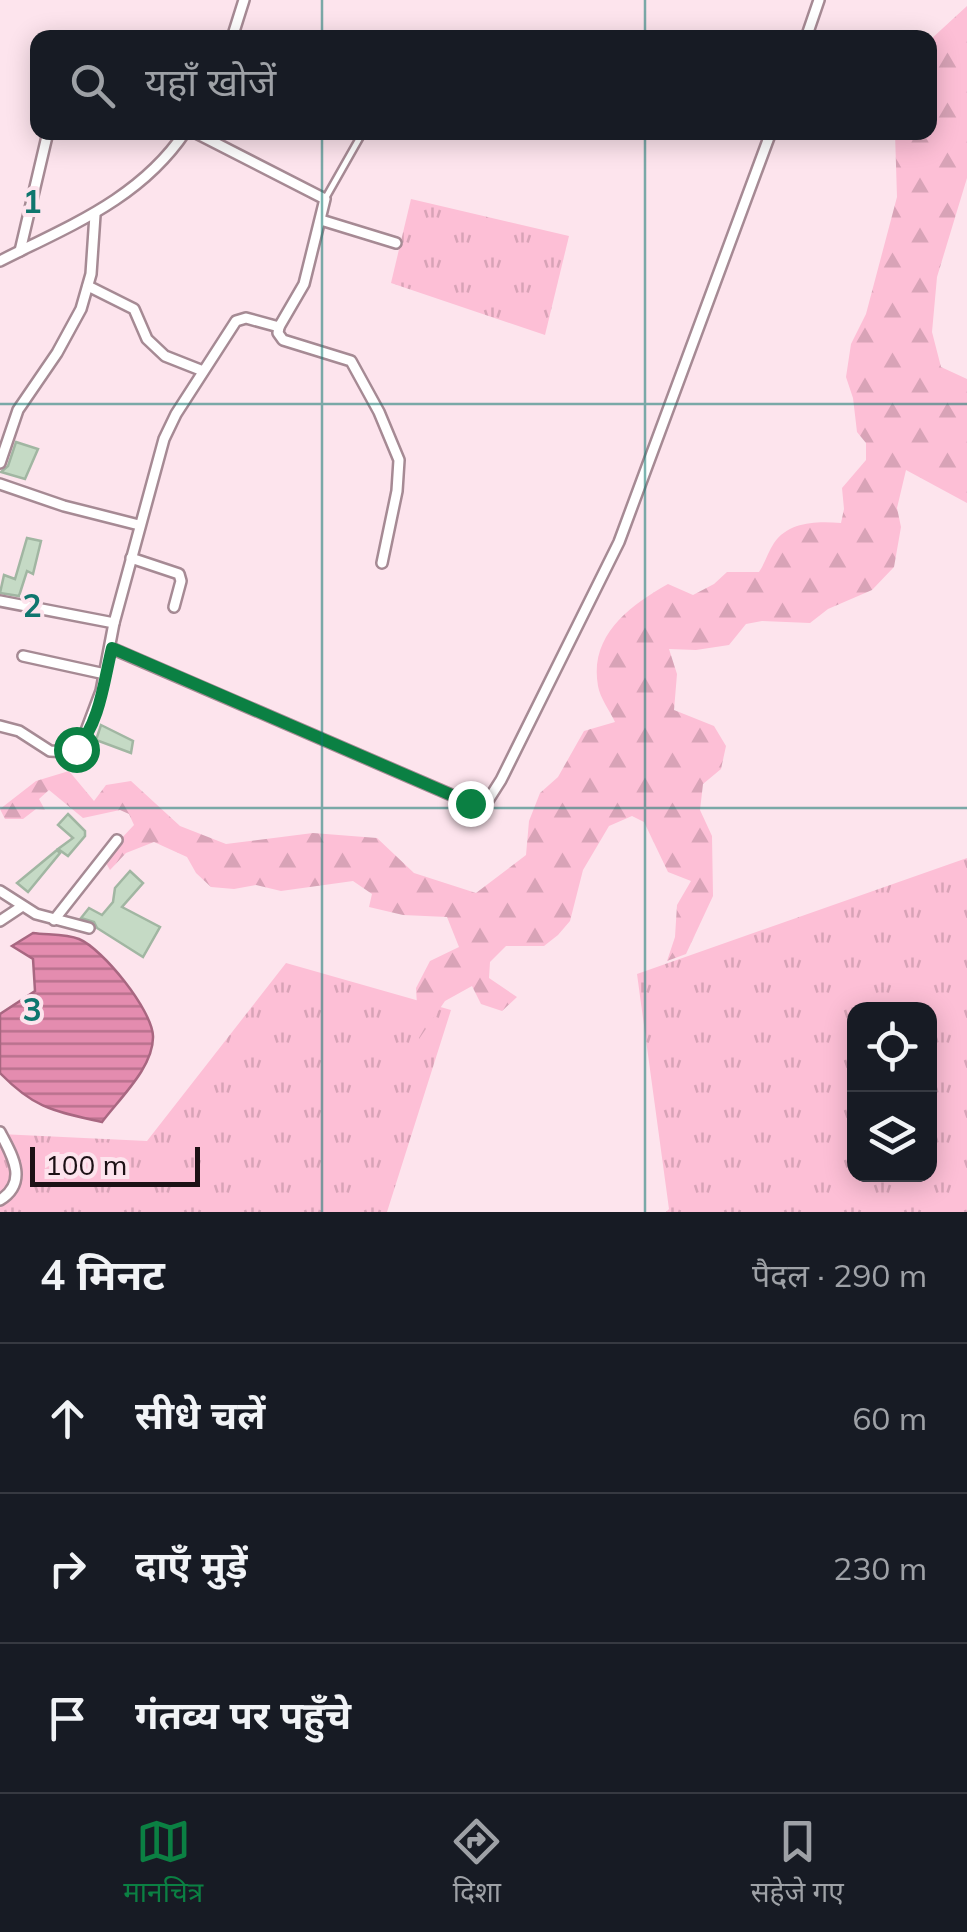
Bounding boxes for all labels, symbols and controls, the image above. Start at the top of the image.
search box [30,30,937,140]
icon: search [65,58,120,113]
text: यहाँ खोजें [145,58,276,106]
text: 1 [22,181,42,221]
text: 2 [22,585,42,625]
route start [54,727,100,773]
route end [448,781,494,827]
text: 3 [22,989,42,1029]
map controls [847,1002,937,1182]
button: locate [847,1002,937,1092]
button: layers [847,1092,937,1182]
scale bar [30,1142,200,1186]
text: 100 m [45,1147,127,1182]
text: 4 मिनट [40,1248,165,1301]
text: पैदल · 290 m [752,1255,927,1295]
icon: ahead [40,1391,95,1446]
text: सीधे चलें [135,1391,265,1439]
text: 60 m [852,1398,927,1438]
icon: right [40,1541,95,1596]
text: दाएँ मुड़ें [135,1541,247,1589]
text: 230 m [833,1548,927,1588]
icon: arrive [40,1691,95,1746]
text: गंतव्य पर पहुँचे [135,1691,351,1739]
tab: मानचित्र [123,1814,203,1913]
tab: दिशा [449,1814,504,1913]
tab: सहेजे गए [751,1814,844,1913]

